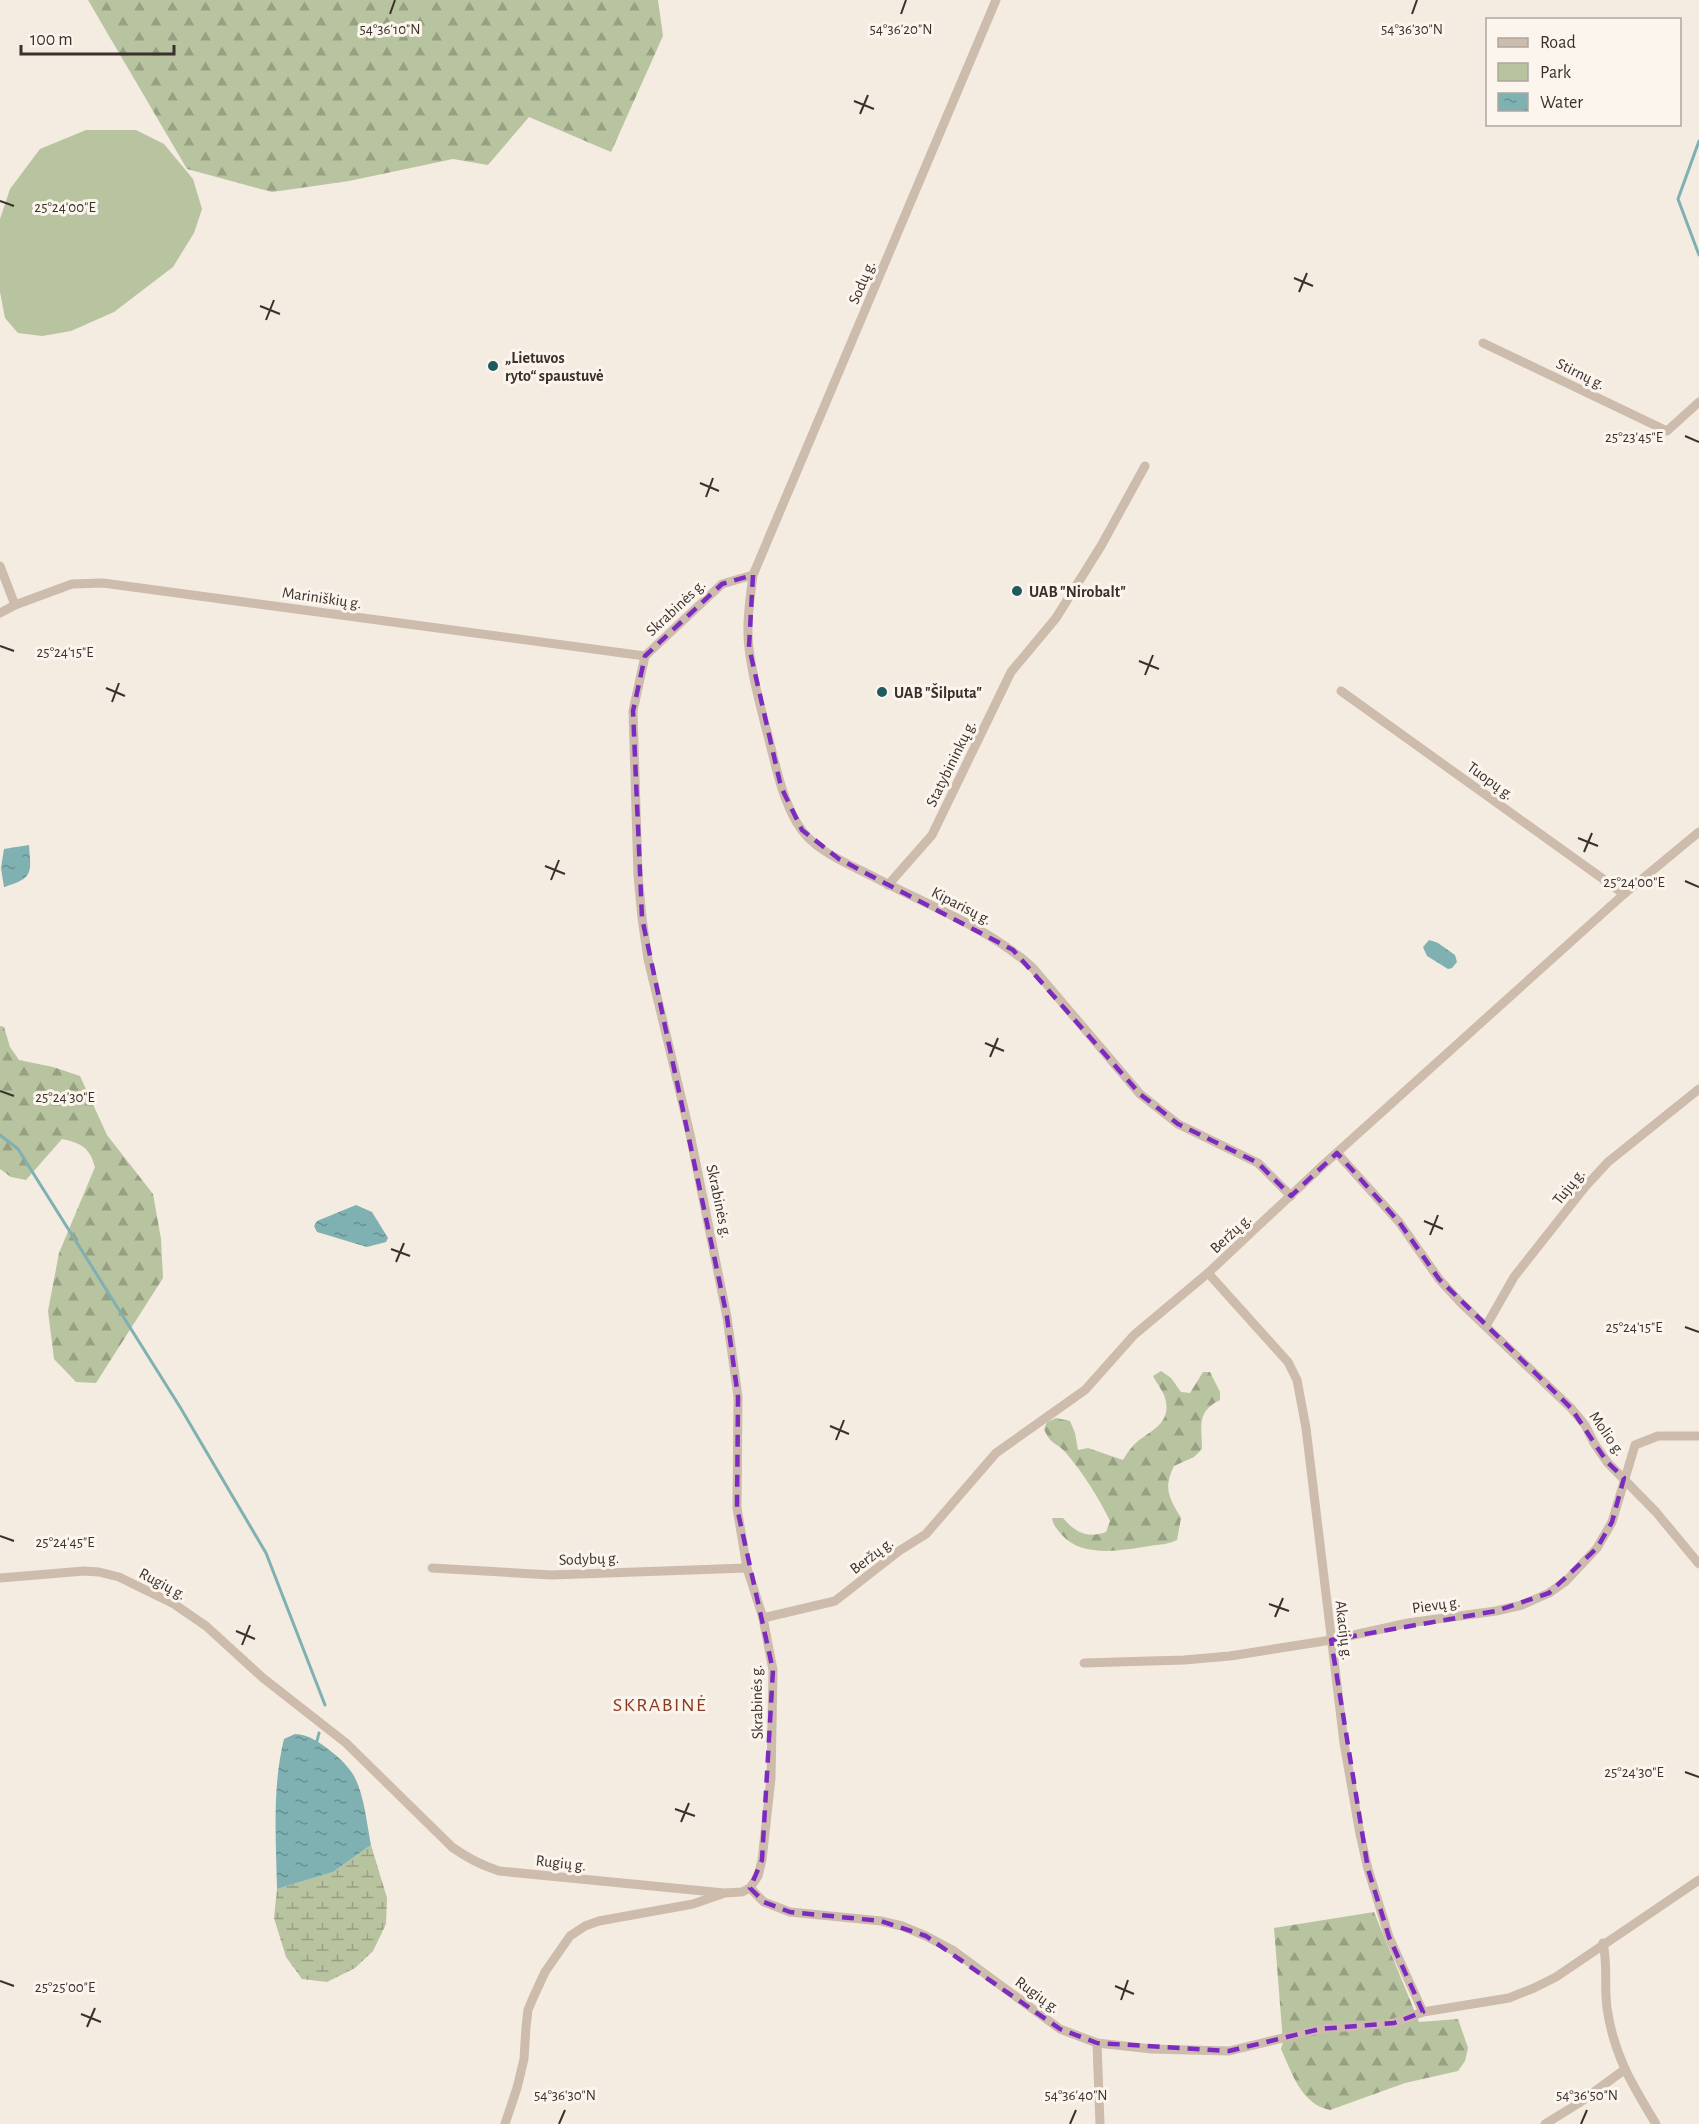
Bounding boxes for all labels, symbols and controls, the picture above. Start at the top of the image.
scale bar [21,18,174,56]
legend [1486,18,1681,126]
text: 54°36'10"N [359,22,421,37]
text: 54°36'20"N [870,22,932,37]
text: 54°36'30"N [1381,22,1443,37]
text: 100 m [30,31,73,49]
text: Road [1540,34,1576,52]
text: Park [1540,64,1572,82]
text: Water [1540,94,1583,112]
text: 25°24'00"E [34,200,96,215]
street label: Sodų g. [846,258,878,307]
place label: „Lietuvos ryto“ spaustuvė [505,350,604,385]
street label: Stirnų g. [1554,355,1608,393]
marker: „Lietuvos ryto“ spaustuvė [486,359,500,373]
text: 25°23'45"E [1605,430,1663,445]
street label: Skrabinės g. [643,576,709,639]
street label: Mariniškių g. [281,584,363,611]
marker: UAB "Nirobalt" [1010,584,1024,598]
place label: UAB "Nirobalt" [1029,584,1126,600]
text: 25°24'15"E [37,645,93,660]
place label: UAB "Šilputa" [894,683,982,701]
marker: UAB "Šilputa" [875,685,889,699]
street label: Statybininkų g. [923,718,980,810]
street label: Tuopų g. [1464,759,1517,803]
text: 25°24'00"E [1603,875,1665,890]
street label: Kiparisų g. [929,884,994,928]
text: 25°24'30"E [35,1090,95,1105]
street label: Skrabinės g. [703,1163,735,1239]
street label: Tujų g. [1550,1166,1589,1208]
street label: Beržų g. [1207,1211,1254,1257]
text: 25°24'15"E [1606,1320,1662,1335]
street label: Molio g. [1586,1409,1628,1459]
street label: Beržų g. [847,1534,896,1577]
text: 25°24'45"E [36,1535,94,1550]
street label: Sodybų g. [558,1550,620,1569]
street label: Rugių g. [136,1565,189,1603]
street label: Pievų g. [1411,1594,1461,1616]
street label: Akacijų g. [1331,1599,1356,1661]
street label: Skrabinės g. [748,1664,766,1740]
district label: SKRABINĖ [613,1695,707,1715]
text: 25°24'30"E [1604,1765,1664,1780]
street label: Rugių g. [535,1852,587,1874]
street label: Rugių g. [1012,1973,1063,2016]
text: 25°25'00"E [35,1980,95,1995]
text: 54°36'30"N [534,2088,596,2103]
text: 54°36'40"N [1044,2088,1108,2103]
text: 54°36'50"N [1556,2088,1618,2103]

